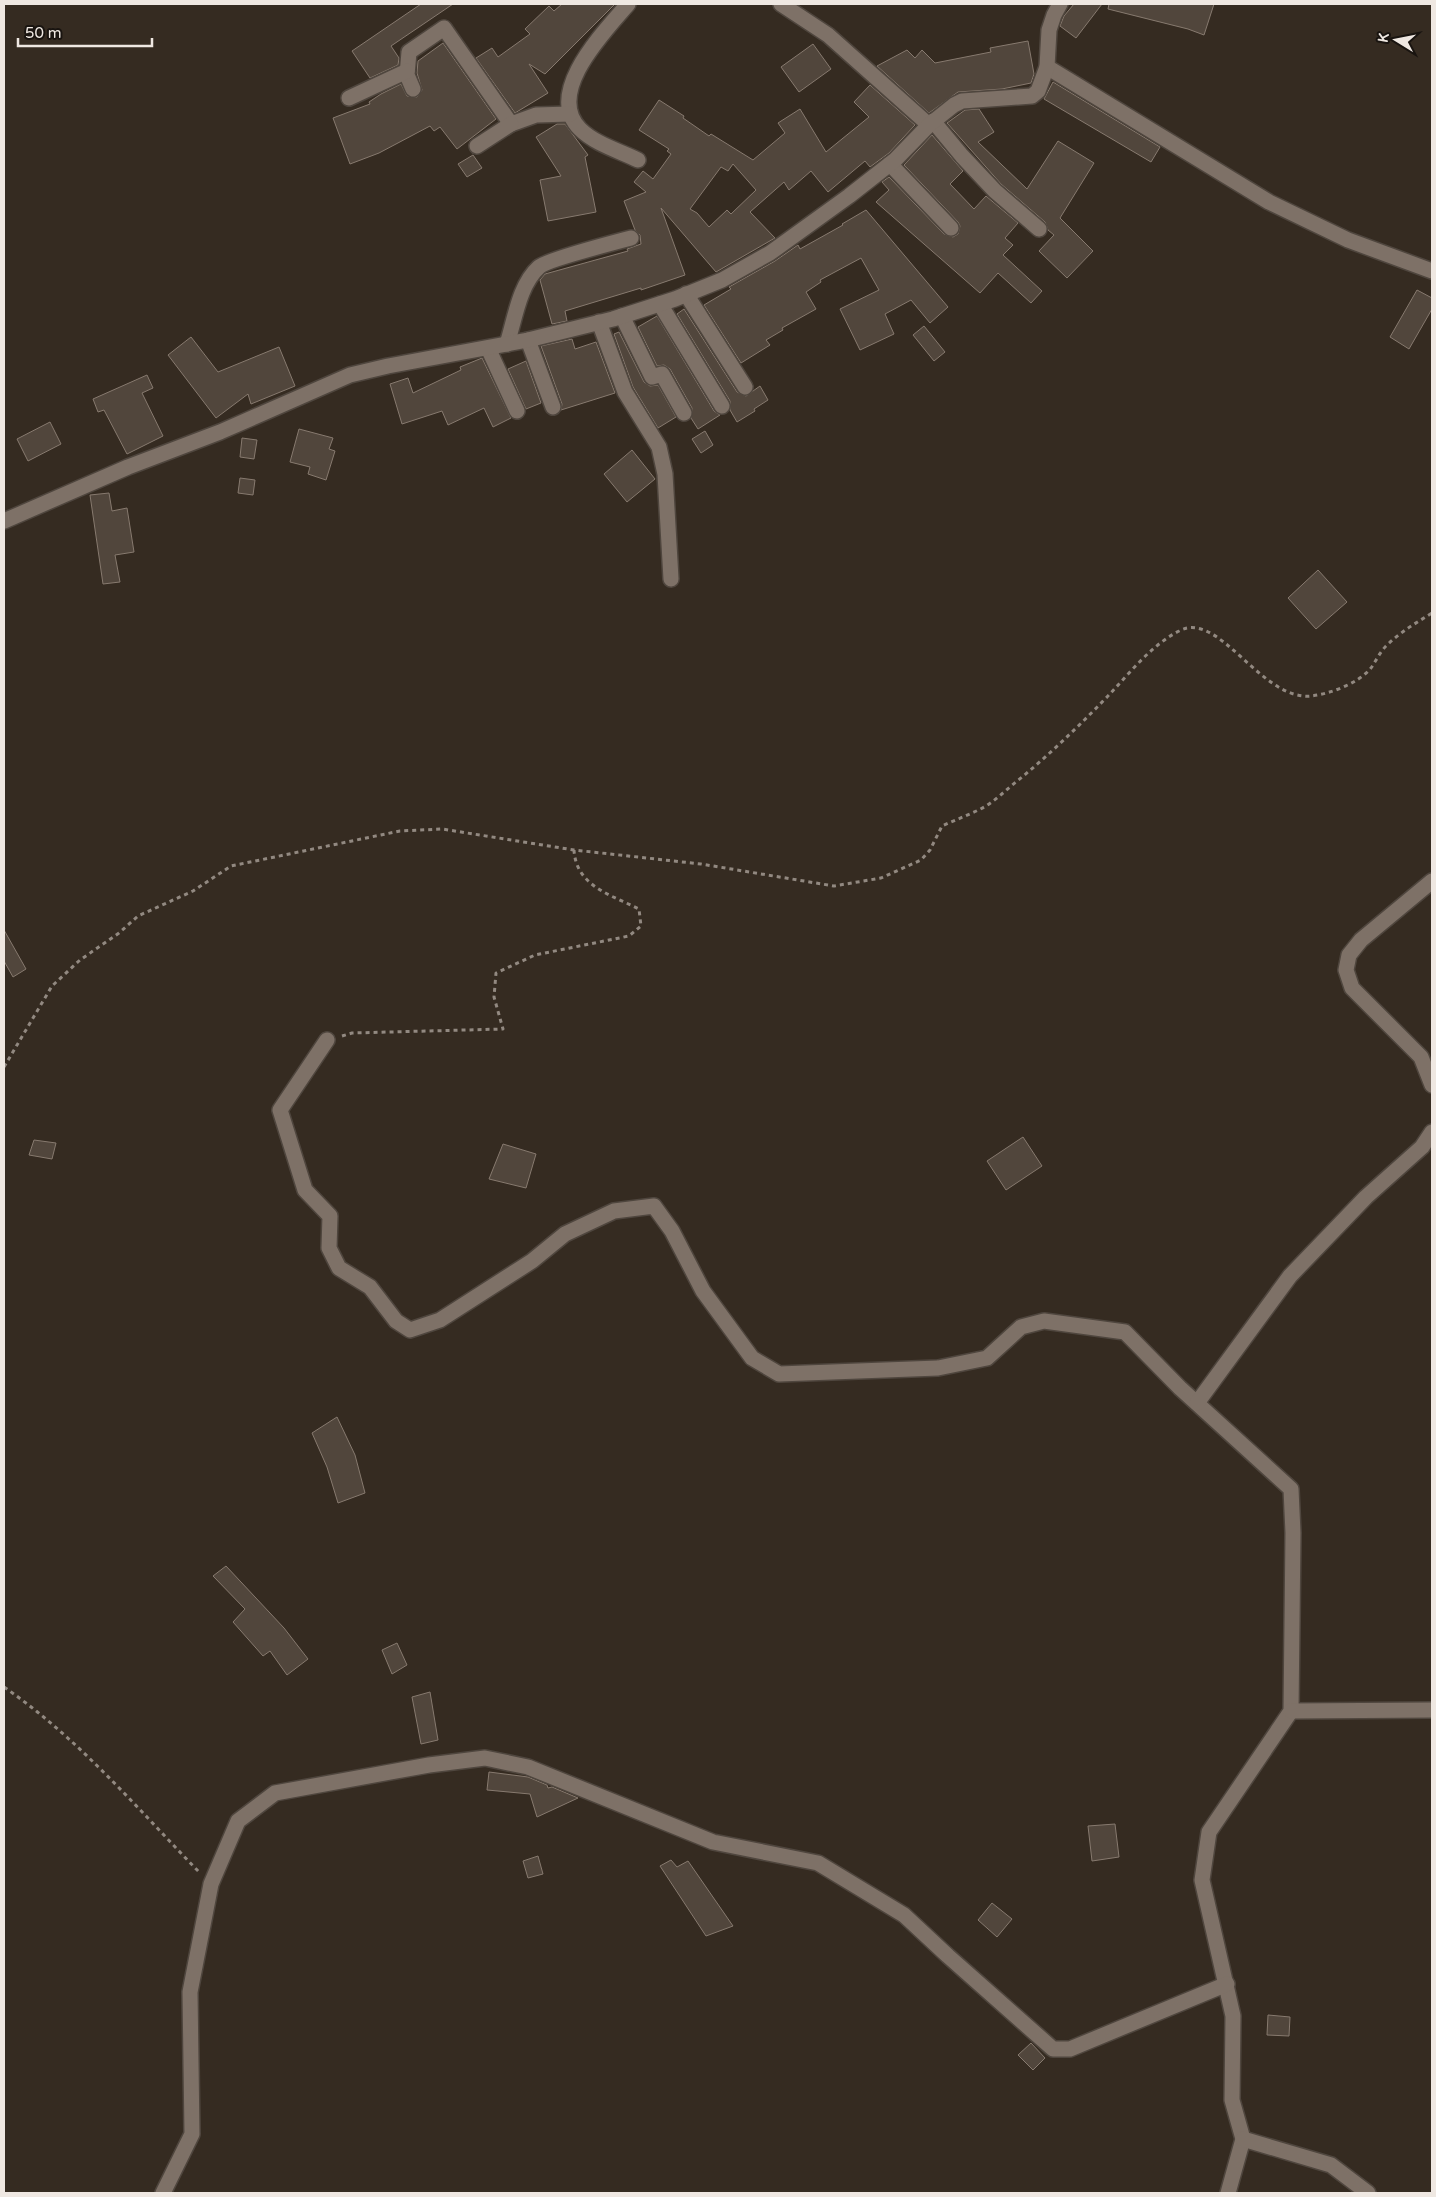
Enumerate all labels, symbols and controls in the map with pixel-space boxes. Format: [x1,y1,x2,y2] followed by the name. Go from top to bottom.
[18,15,151,47] scale bar
[1371,15,1421,65] north arrow
[25,24,62,42] text: 50 m
[1375,31,1393,44] text: K

